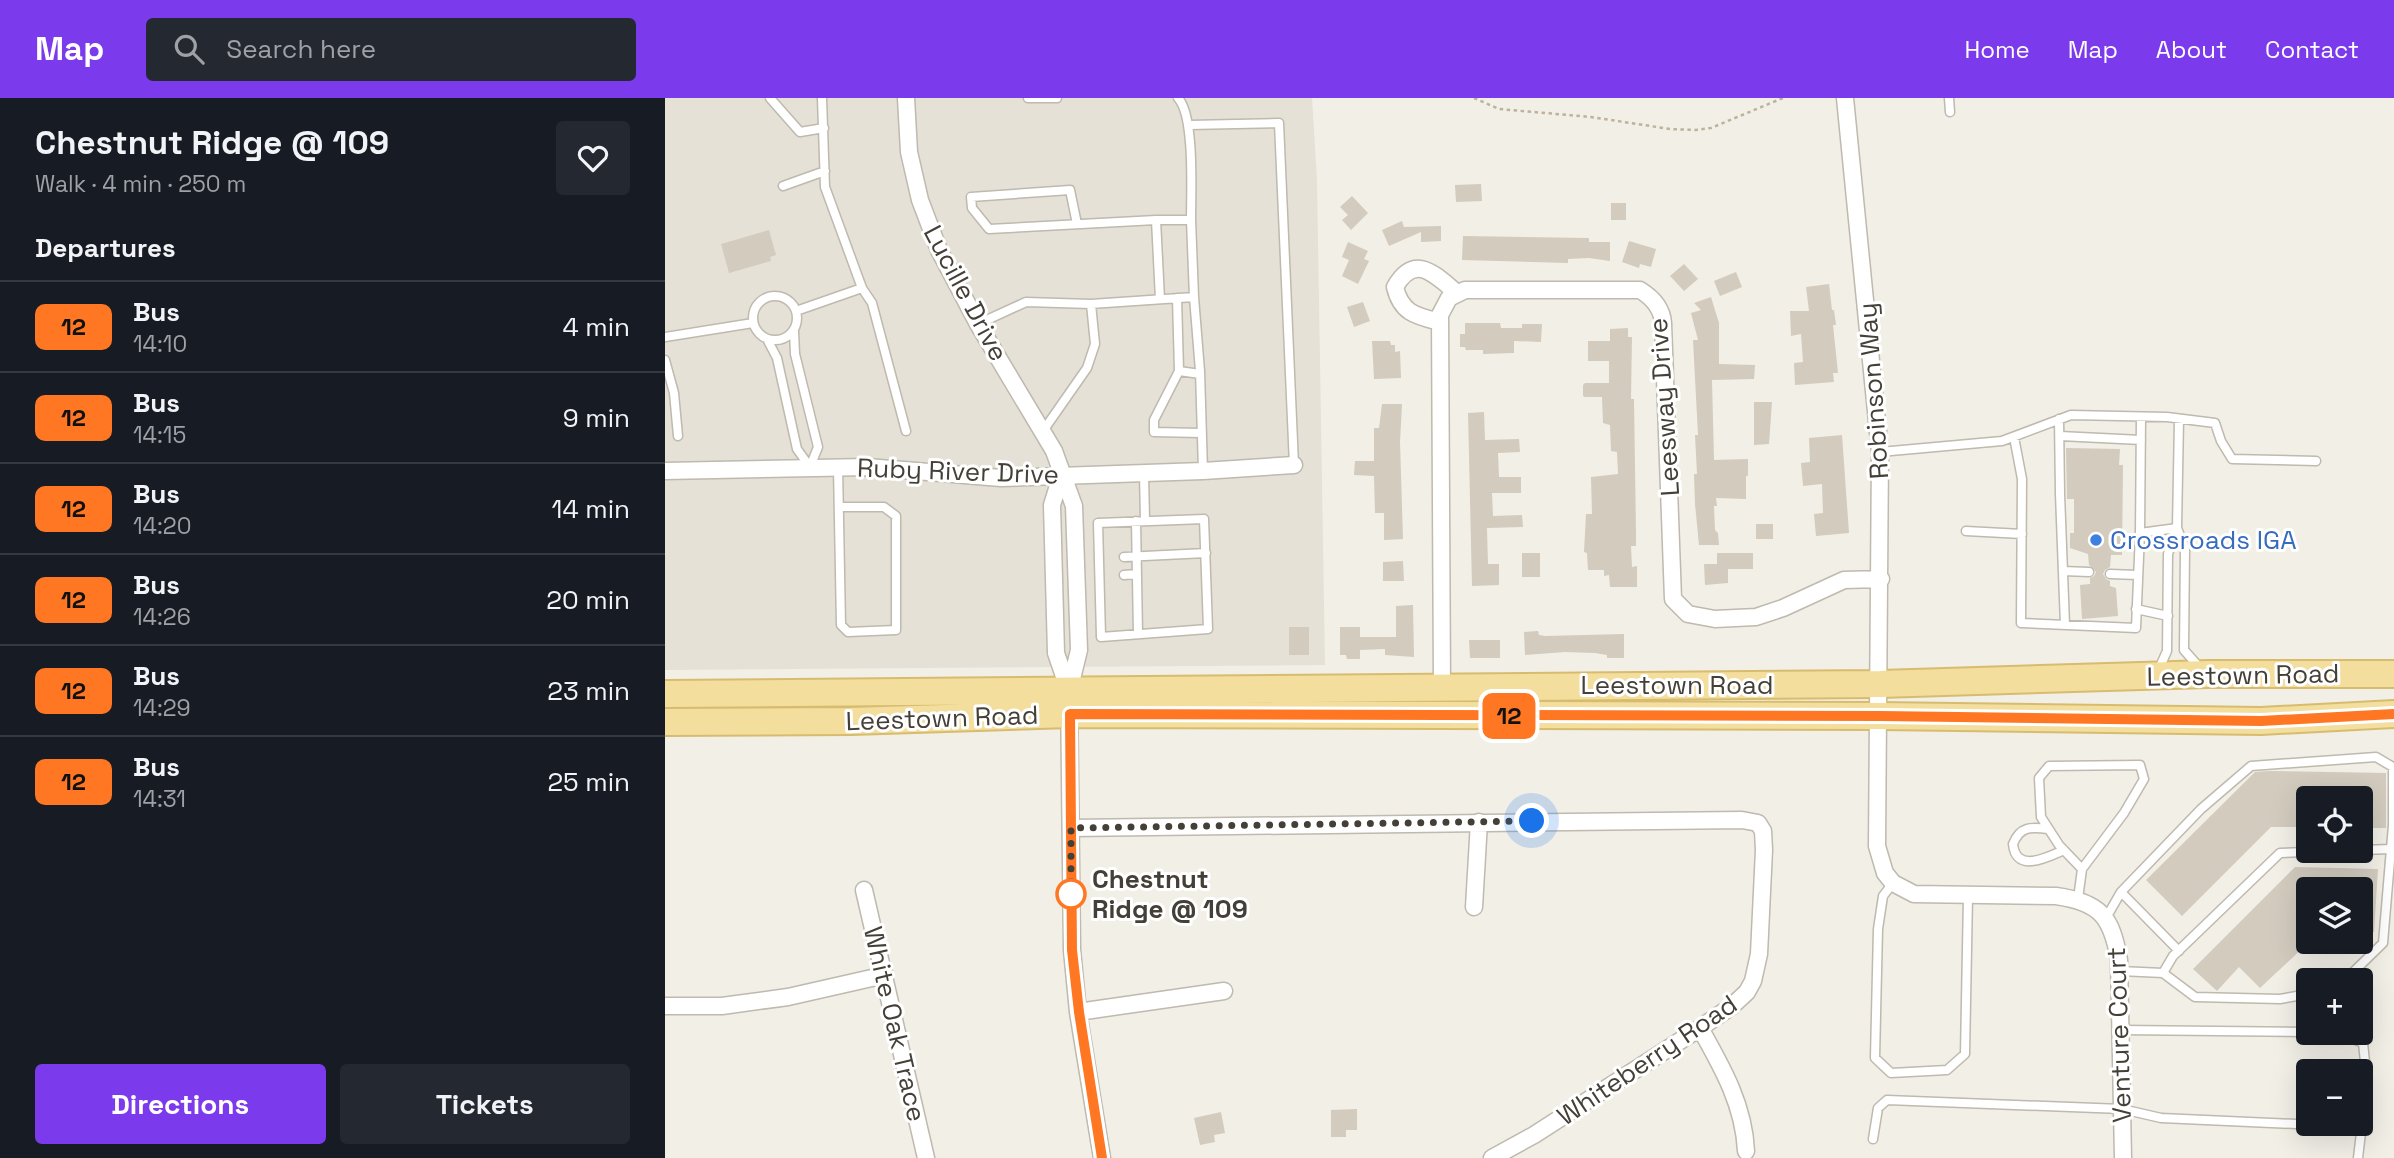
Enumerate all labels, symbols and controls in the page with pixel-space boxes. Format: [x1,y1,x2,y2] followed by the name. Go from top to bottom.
[146,18,636,81] search box
[35,28,104,70] text: Map
[170,30,208,68] icon: search
[226,32,376,66] text: Search here
[1964,34,2030,65] text: Home
[2068,34,2118,65] text: Map
[2156,34,2227,65] text: About
[2265,34,2359,65] text: Contact
[556,121,630,195] button: heart
[35,122,389,164] text: Chestnut Ridge @ 109
[35,169,246,199] text: Walk · 4 min · 250 m
[916,219,1016,367] street label: Lucille Drive
[35,231,176,265] text: Departures
[133,295,180,329] text: Bus
[1850,302,1896,480] street label: Robinson Way
[562,310,630,344] text: 4 min
[61,311,86,342] text: 12
[1641,317,1687,497] street label: Leesway Drive
[133,329,187,359] text: 14:10
[133,386,180,420] text: Bus
[563,401,630,435] text: 9 min
[61,402,86,433] text: 12
[133,420,186,450] text: 14:15
[856,450,1060,492] street label: Ruby River Drive
[133,477,180,511] text: Bus
[552,492,630,526] text: 14 min
[61,493,86,524] text: 12
[133,511,191,541] text: 14:20
[2110,523,2297,557] place label: Crossroads IGA
[2088,532,2104,548] marker: Crossroads IGA
[133,568,180,602] text: Bus
[546,583,630,617] text: 20 min
[61,584,86,615] text: 12
[133,602,191,632] text: 14:26
[2146,656,2340,694] street label: Leestown Road
[133,659,180,693] text: Bus
[1581,668,1773,702] street label: Leestown Road
[547,674,630,708] text: 23 min
[61,675,86,706] text: 12
[133,693,191,723] text: 14:29
[1477,693,1541,739] line badge: 12
[845,698,1039,738] street label: Leestown Road
[1496,700,1522,731] text: 12
[133,750,180,784] text: Bus
[547,765,630,799] text: 25 min
[61,766,86,797] text: 12
[133,784,186,814] text: 14:31
[2296,786,2373,1136] map controls
[2296,786,2373,863] button: locate
[1514,803,1549,838] your location
[1092,862,1248,926] place label: Chestnut Ridge @ 109
[2296,877,2373,954] button: layers
[1056,879,1086,909] marker: Chestnut Ridge @ 109
[856,923,934,1125] street label: White Oak Trace
[2099,947,2139,1123] street label: Venture Court
[2296,968,2373,1045] button: +
[1550,987,1744,1133] street label: Whiteberry Road
[2296,1059,2373,1136] button: −
[35,1064,326,1144] button: Directions
[340,1064,630,1144] button: Tickets

